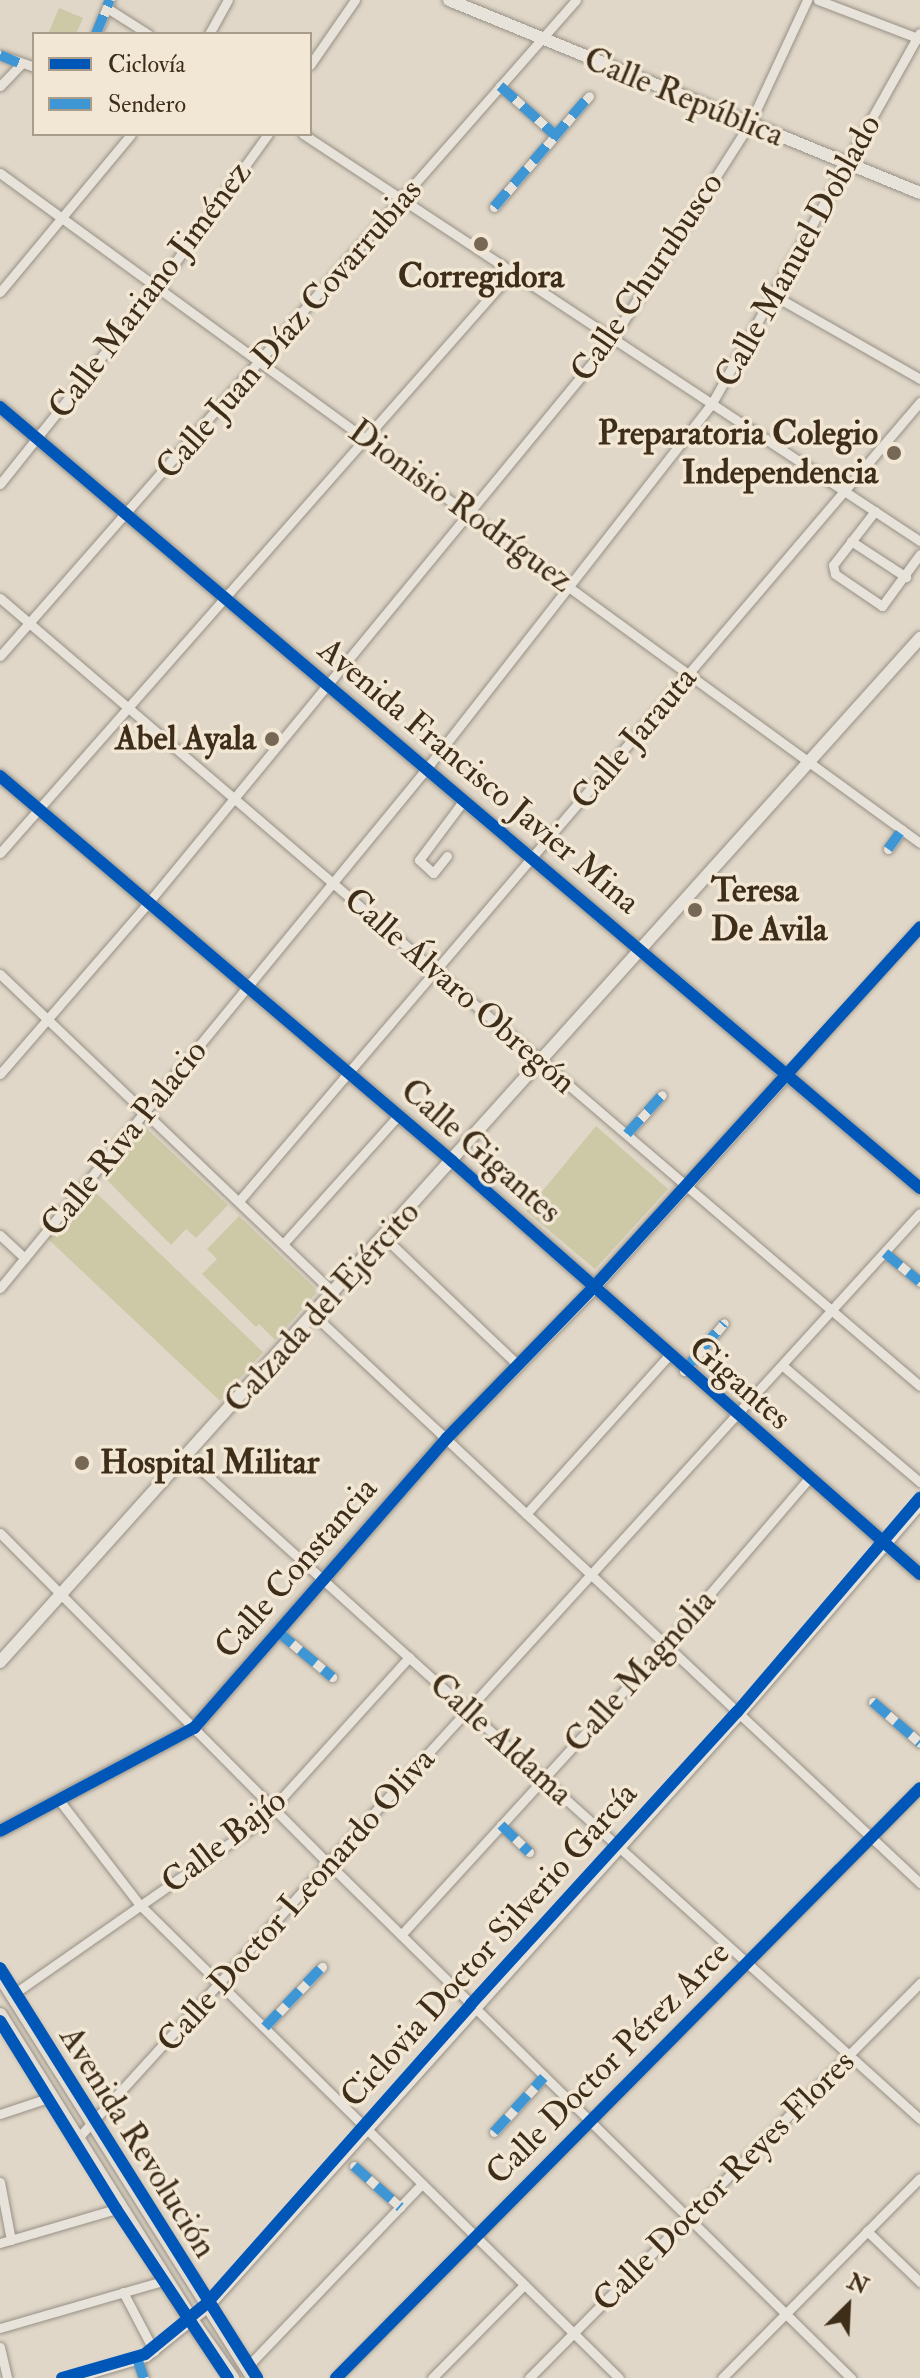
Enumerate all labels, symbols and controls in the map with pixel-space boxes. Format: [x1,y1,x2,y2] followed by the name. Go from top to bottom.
[32,32,312,136] legend
[578,38,790,156] street label: Calle República
[108,49,185,80] text: Ciclovía
[108,89,186,120] text: Sendero
[706,108,890,394] street label: Calle Manuel Doblado
[40,153,260,427] street label: Calle Mariano Jiménez
[562,165,732,389] street label: Calle Churubusco
[147,170,431,488] street label: Calle Juan Díaz Covarrubias
[472,235,490,253] marker: Corregidora
[398,257,564,297] place label: Corregidora
[341,411,581,601] street label: Dionisio Rodríguez
[598,413,878,492] place label: Preparatoria Colegio Independencia
[885,444,903,462] marker: Preparatoria Colegio Independencia
[310,629,648,923] street label: Avenida Francisco Javier Mina
[563,658,705,818] street label: Calle Jarauta
[115,719,256,759] place label: Abel Ayala
[263,730,281,748] marker: Abel Ayala
[711,870,827,950] place label: Teresa De Avila
[336,879,584,1103] street label: Calle Álvaro Obregón
[686,901,704,919] marker: Teresa De Avila
[32,1032,216,1244] street label: Calle Riva Palacio
[392,1070,570,1232] street label: Calle Gigantes
[216,1192,428,1422] street label: Calzada del Ejército
[680,1327,800,1439] street label: Gigantes
[100,1443,319,1483] place label: Hospital Militar
[71,1452,93,1474] marker: Hospital Militar
[206,1469,386,1667] street label: Calle Constancia
[556,1581,724,1761] street label: Calle Magnolia
[421,1664,581,1814] street label: Calle Aldama
[149,1739,443,2061] street label: Calle Doctor Leonardo Oliva
[332,1774,646,2116] street label: Ciclovia Doctor Silverio García
[154,1780,294,1902] street label: Calle Bajío
[478,1933,738,2193] street label: Calle Doctor Pérez Arce
[50,2019,226,2265] street label: Avenida Revolución
[585,2042,863,2320] street label: Calle Doctor Reyes Flores
[808,2266,888,2346] north arrow
[843,2267,872,2301] text: N

